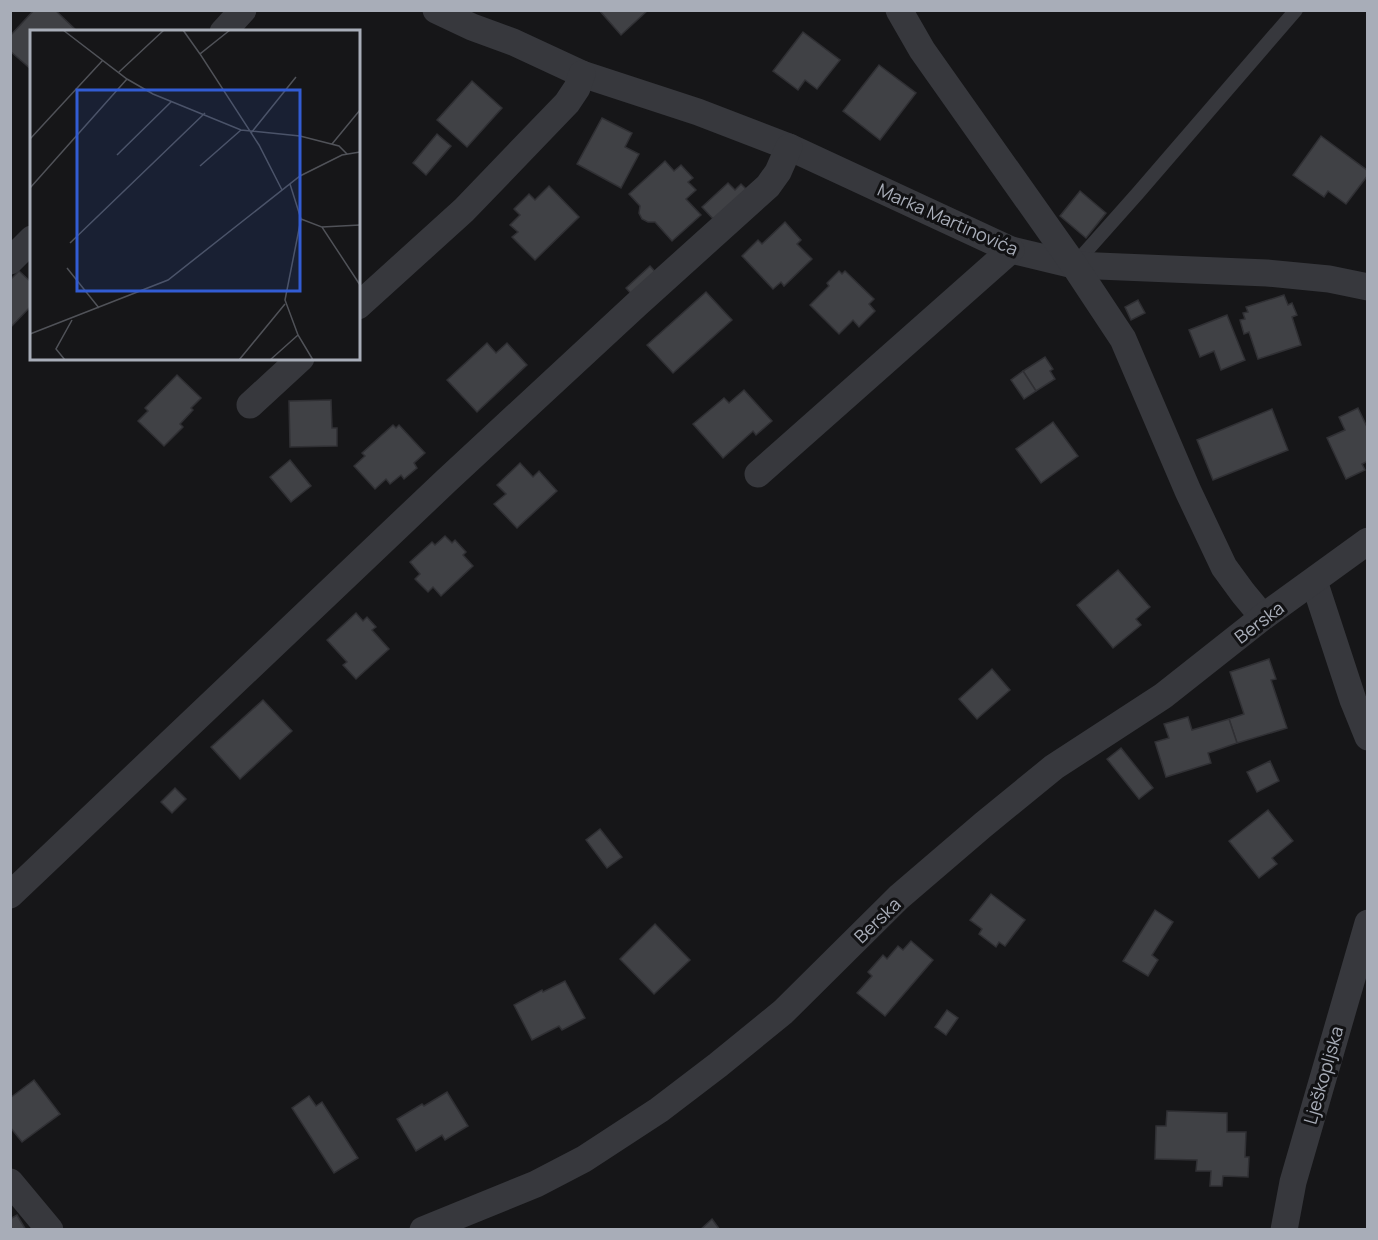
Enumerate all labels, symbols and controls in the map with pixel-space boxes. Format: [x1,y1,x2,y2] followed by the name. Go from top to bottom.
[30,30,360,360] inset map
[874,177,1022,261] street label: Marka Martinovića
[1229,596,1289,648] street label: Berska
[849,892,905,948] street label: Berska
[1298,1023,1348,1127] street label: Lješkopljska

